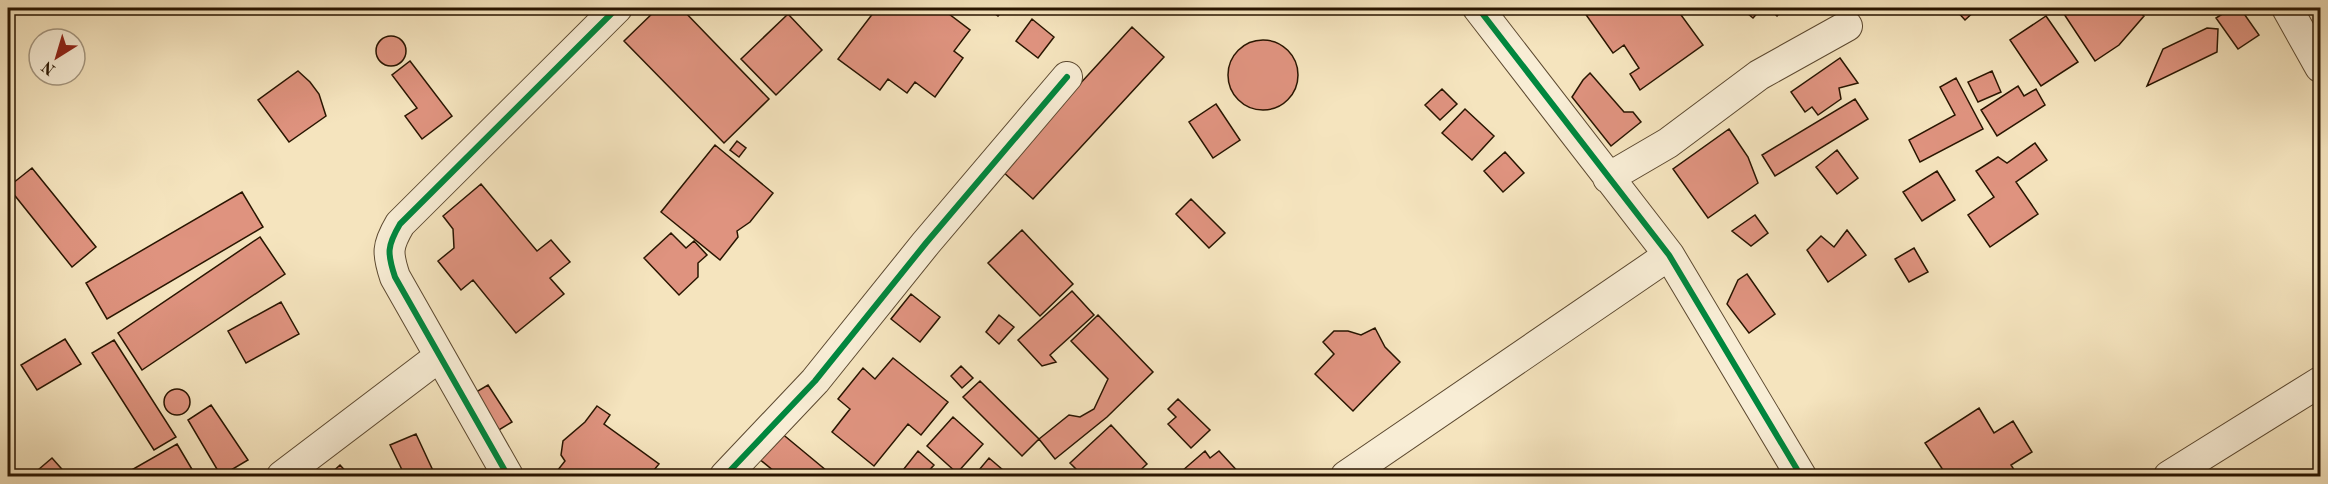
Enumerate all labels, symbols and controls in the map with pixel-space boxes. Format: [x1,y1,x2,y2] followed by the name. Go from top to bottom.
[27,27,87,87] north arrow
[39,57,59,77] text: N

